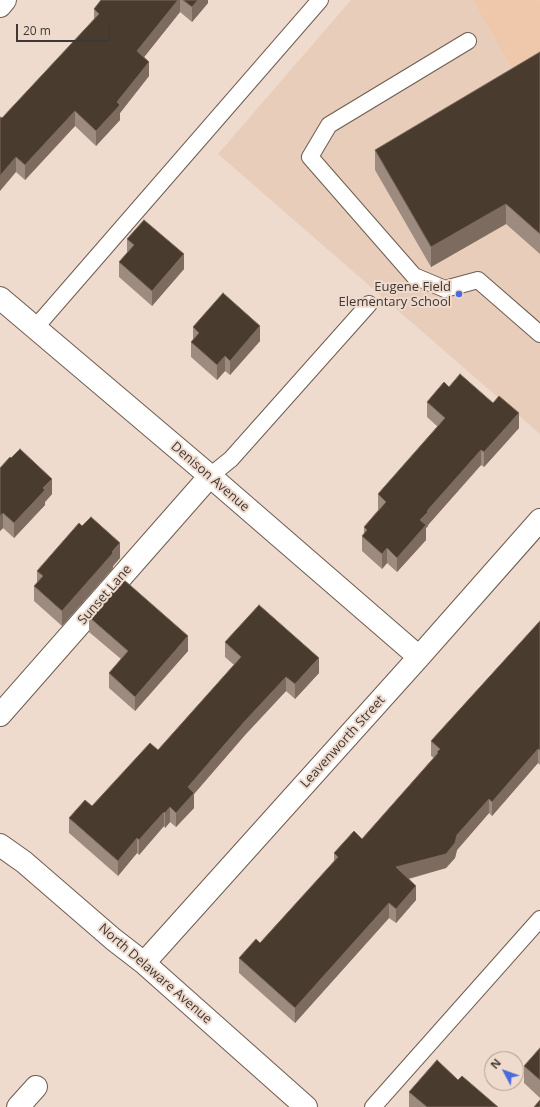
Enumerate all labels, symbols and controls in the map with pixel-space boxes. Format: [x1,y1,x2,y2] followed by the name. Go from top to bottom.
[18,16,112,42] scale bar
[23,22,51,39] text: 20 m
[339,279,451,310] place label: Eugene Field Elementary School
[454,289,464,299] marker: Eugene Field Elementary School
[168,439,252,515] street label: Denison Avenue
[75,562,135,628] street label: Sunset Lane
[298,693,388,791] street label: Leavenworth Street
[95,921,215,1027] street label: North Delaware Avenue
[484,1051,524,1091] north arrow
[487,1055,504,1072] text: N

